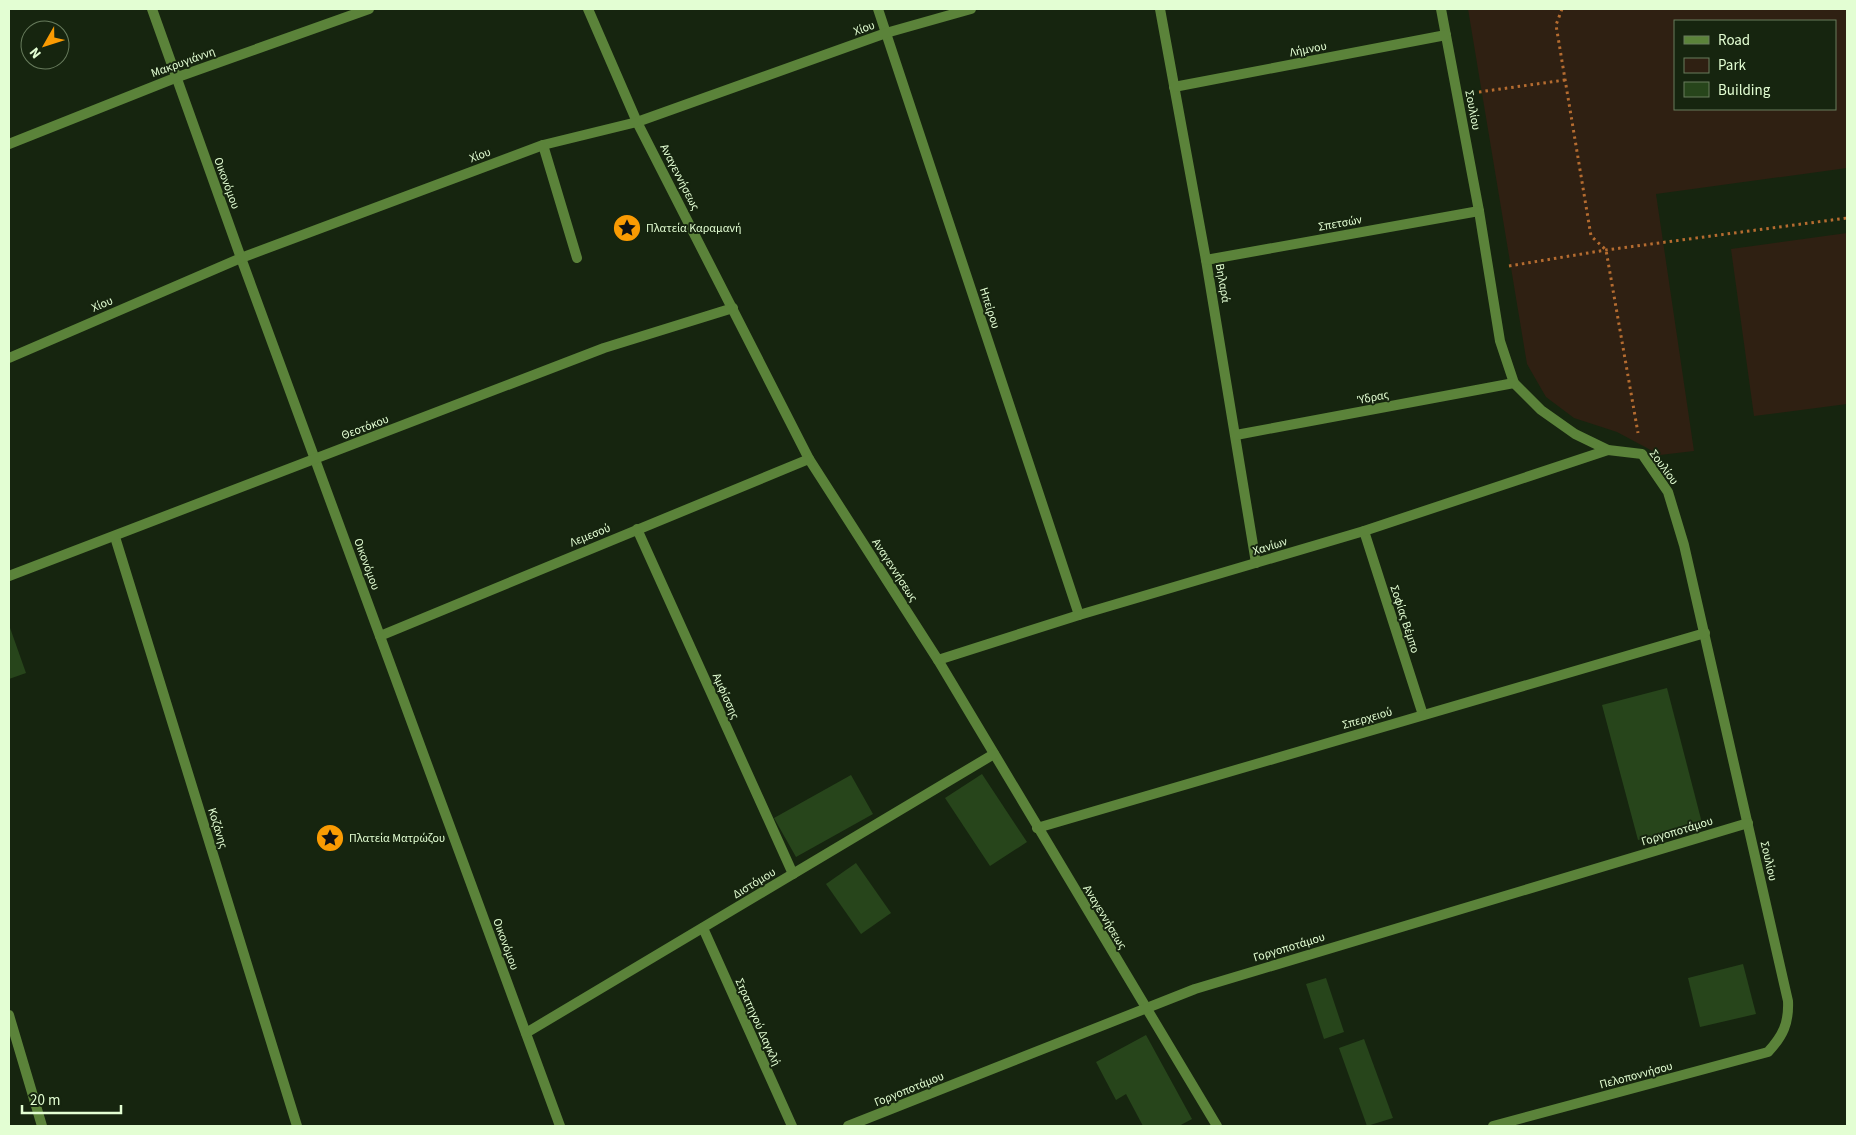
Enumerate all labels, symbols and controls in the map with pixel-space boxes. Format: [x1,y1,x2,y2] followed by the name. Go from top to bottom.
[851,17,877,40] street label: Χίου
[20,20,70,70] north arrow
[1674,20,1836,110] legend
[1718,30,1750,51] text: Road
[1288,38,1328,61] street label: Λήμνου
[25,43,46,62] text: N
[149,43,218,82] street label: Μακρυγιάννη
[1718,55,1747,76] text: Park
[1718,80,1771,101] text: Building
[1460,89,1485,131] street label: Σουλίου
[655,141,704,213] street label: Αναγεννήσεως
[467,144,493,167] street label: Χίου
[209,155,244,212] street label: Οικονόμου
[1317,211,1364,236] street label: Σπετσών
[612,213,642,243] place icon: Πλατεία Καραμανή
[646,220,742,237] place label: Πλατεία Καραμανή
[1211,262,1234,304] street label: Βηλαρά
[975,285,1004,331] street label: Ηπείρου
[89,292,115,317] street label: Χίου
[1355,386,1390,409] street label: Ύδρας
[339,411,391,444] street label: Θεοτόκου
[1645,446,1682,489] street label: Σουλίου
[567,520,613,551] street label: Λεμεσού
[1251,533,1290,560] street label: Χανίων
[868,535,922,605] street label: Αναγεννήσεως
[349,536,384,593] street label: Οικονόμου
[1386,583,1424,655] street label: Σοφίας Βέμπο
[708,670,743,722] street label: Αμφίσσης
[1340,703,1394,734] street label: Σπερχειού
[203,806,232,851] street label: Κοζάνης
[1639,813,1715,850] street label: Γοργοποτάμου
[315,823,345,853] place icon: Πλατεία Ματρώζου
[349,830,445,847] place label: Πλατεία Ματρώζου
[1756,840,1781,883] street label: Σουλίου
[729,864,779,903] street label: Διστόμου
[1079,882,1131,953] street label: Αναγεννήσεως
[488,916,523,973] street label: Οικονόμου
[1251,929,1327,966] street label: Γοργοποτάμου
[731,976,785,1069] street label: Στρατηγού Δαγκλή
[1598,1058,1675,1093] street label: Πελοποννήσου
[872,1068,947,1111] street label: Γοργοποτάμου
[22,1082,121,1114] scale bar
[30,1090,60,1111] text: 20 m

